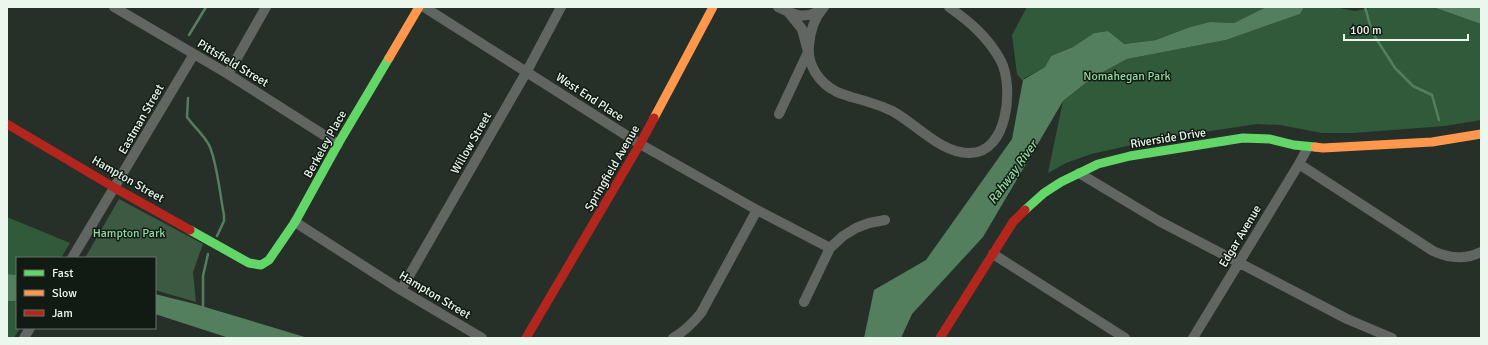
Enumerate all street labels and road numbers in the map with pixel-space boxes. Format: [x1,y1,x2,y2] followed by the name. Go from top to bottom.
[194,36,271,91] street label: Pittsfield Street
[553,70,627,125] street label: West End Place
[115,82,168,157] street label: Eastman Street
[301,108,350,181] street label: Berkeley Place
[448,110,495,177] street label: Willow Street
[582,123,643,214] street label: Springfield Avenue
[1129,125,1207,152] street label: Riverside Drive
[89,153,167,206] street label: Hampton Street
[1216,202,1265,270] street label: Edgar Avenue
[396,268,473,323] street label: Hampton Street

